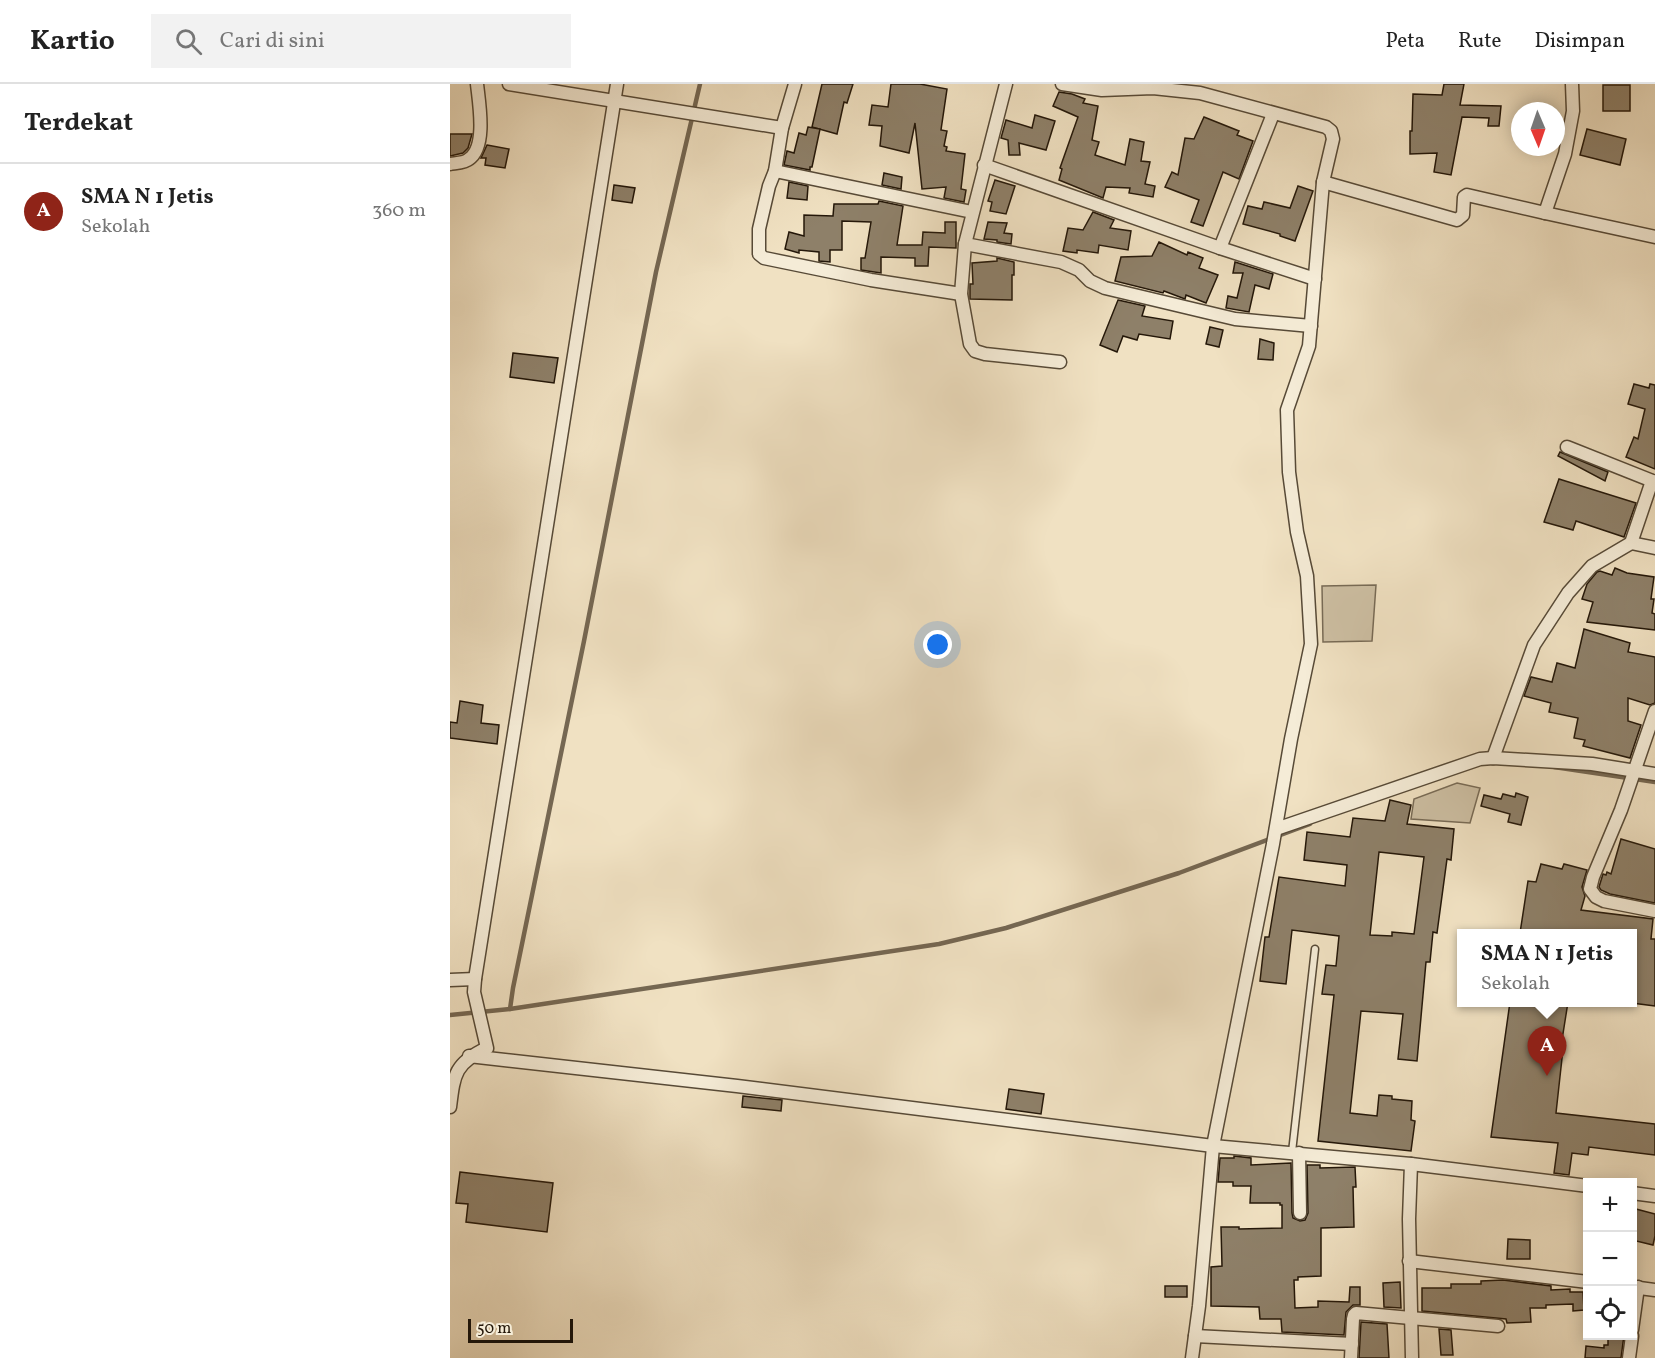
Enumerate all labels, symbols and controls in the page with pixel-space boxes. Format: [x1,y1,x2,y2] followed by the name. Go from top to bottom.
[151,14,571,68] search box
[30,22,115,61] text: Kartio
[172,25,205,58] icon: search
[220,26,325,57] text: Cari di sini
[1386,27,1425,56] text: Peta
[1458,27,1501,56] text: Rute
[1534,27,1625,56] text: Disimpan
[1511,102,1565,156] north arrow
[24,105,133,141] text: Terdekat
[81,182,214,213] text: SMA N 1 Jetis
[36,197,51,225] text: A
[372,197,426,225] text: 360 m
[81,213,150,241] text: Sekolah
[923,630,952,659] your location
[1457,929,1637,1007] popup
[1481,939,1613,970] text: SMA N 1 Jetis
[1481,970,1550,998] text: Sekolah
[1528,1026,1566,1076] pin: A
[1583,1178,1637,1340] map controls
[1583,1178,1637,1232] button: +
[1583,1232,1637,1286] button: −
[1583,1286,1637,1340] button: locate
[468,1316,573,1344] scale bar
[477,1318,511,1340] text: 50 m

